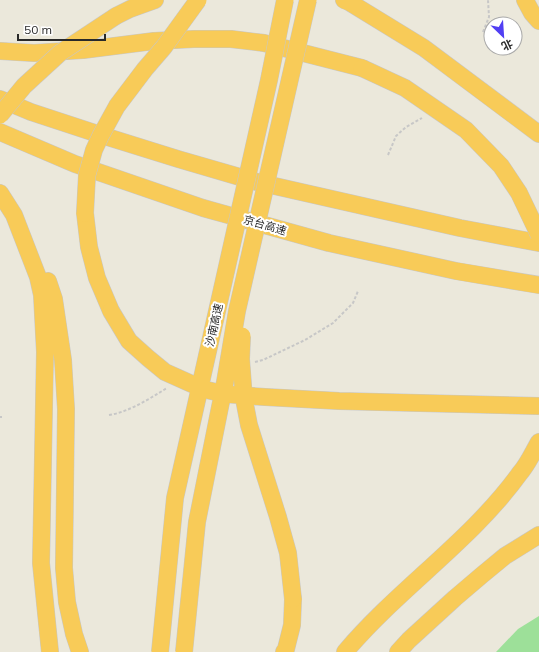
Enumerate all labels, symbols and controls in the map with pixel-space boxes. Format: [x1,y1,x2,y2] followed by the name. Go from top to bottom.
[18,16,105,42] scale bar
[483,16,523,56] north arrow
[24,22,52,37] text: 50 m
[499,36,515,54] text: 北
[242,212,288,238] street label: 京台高速
[202,302,226,348] street label: 沙南高速

